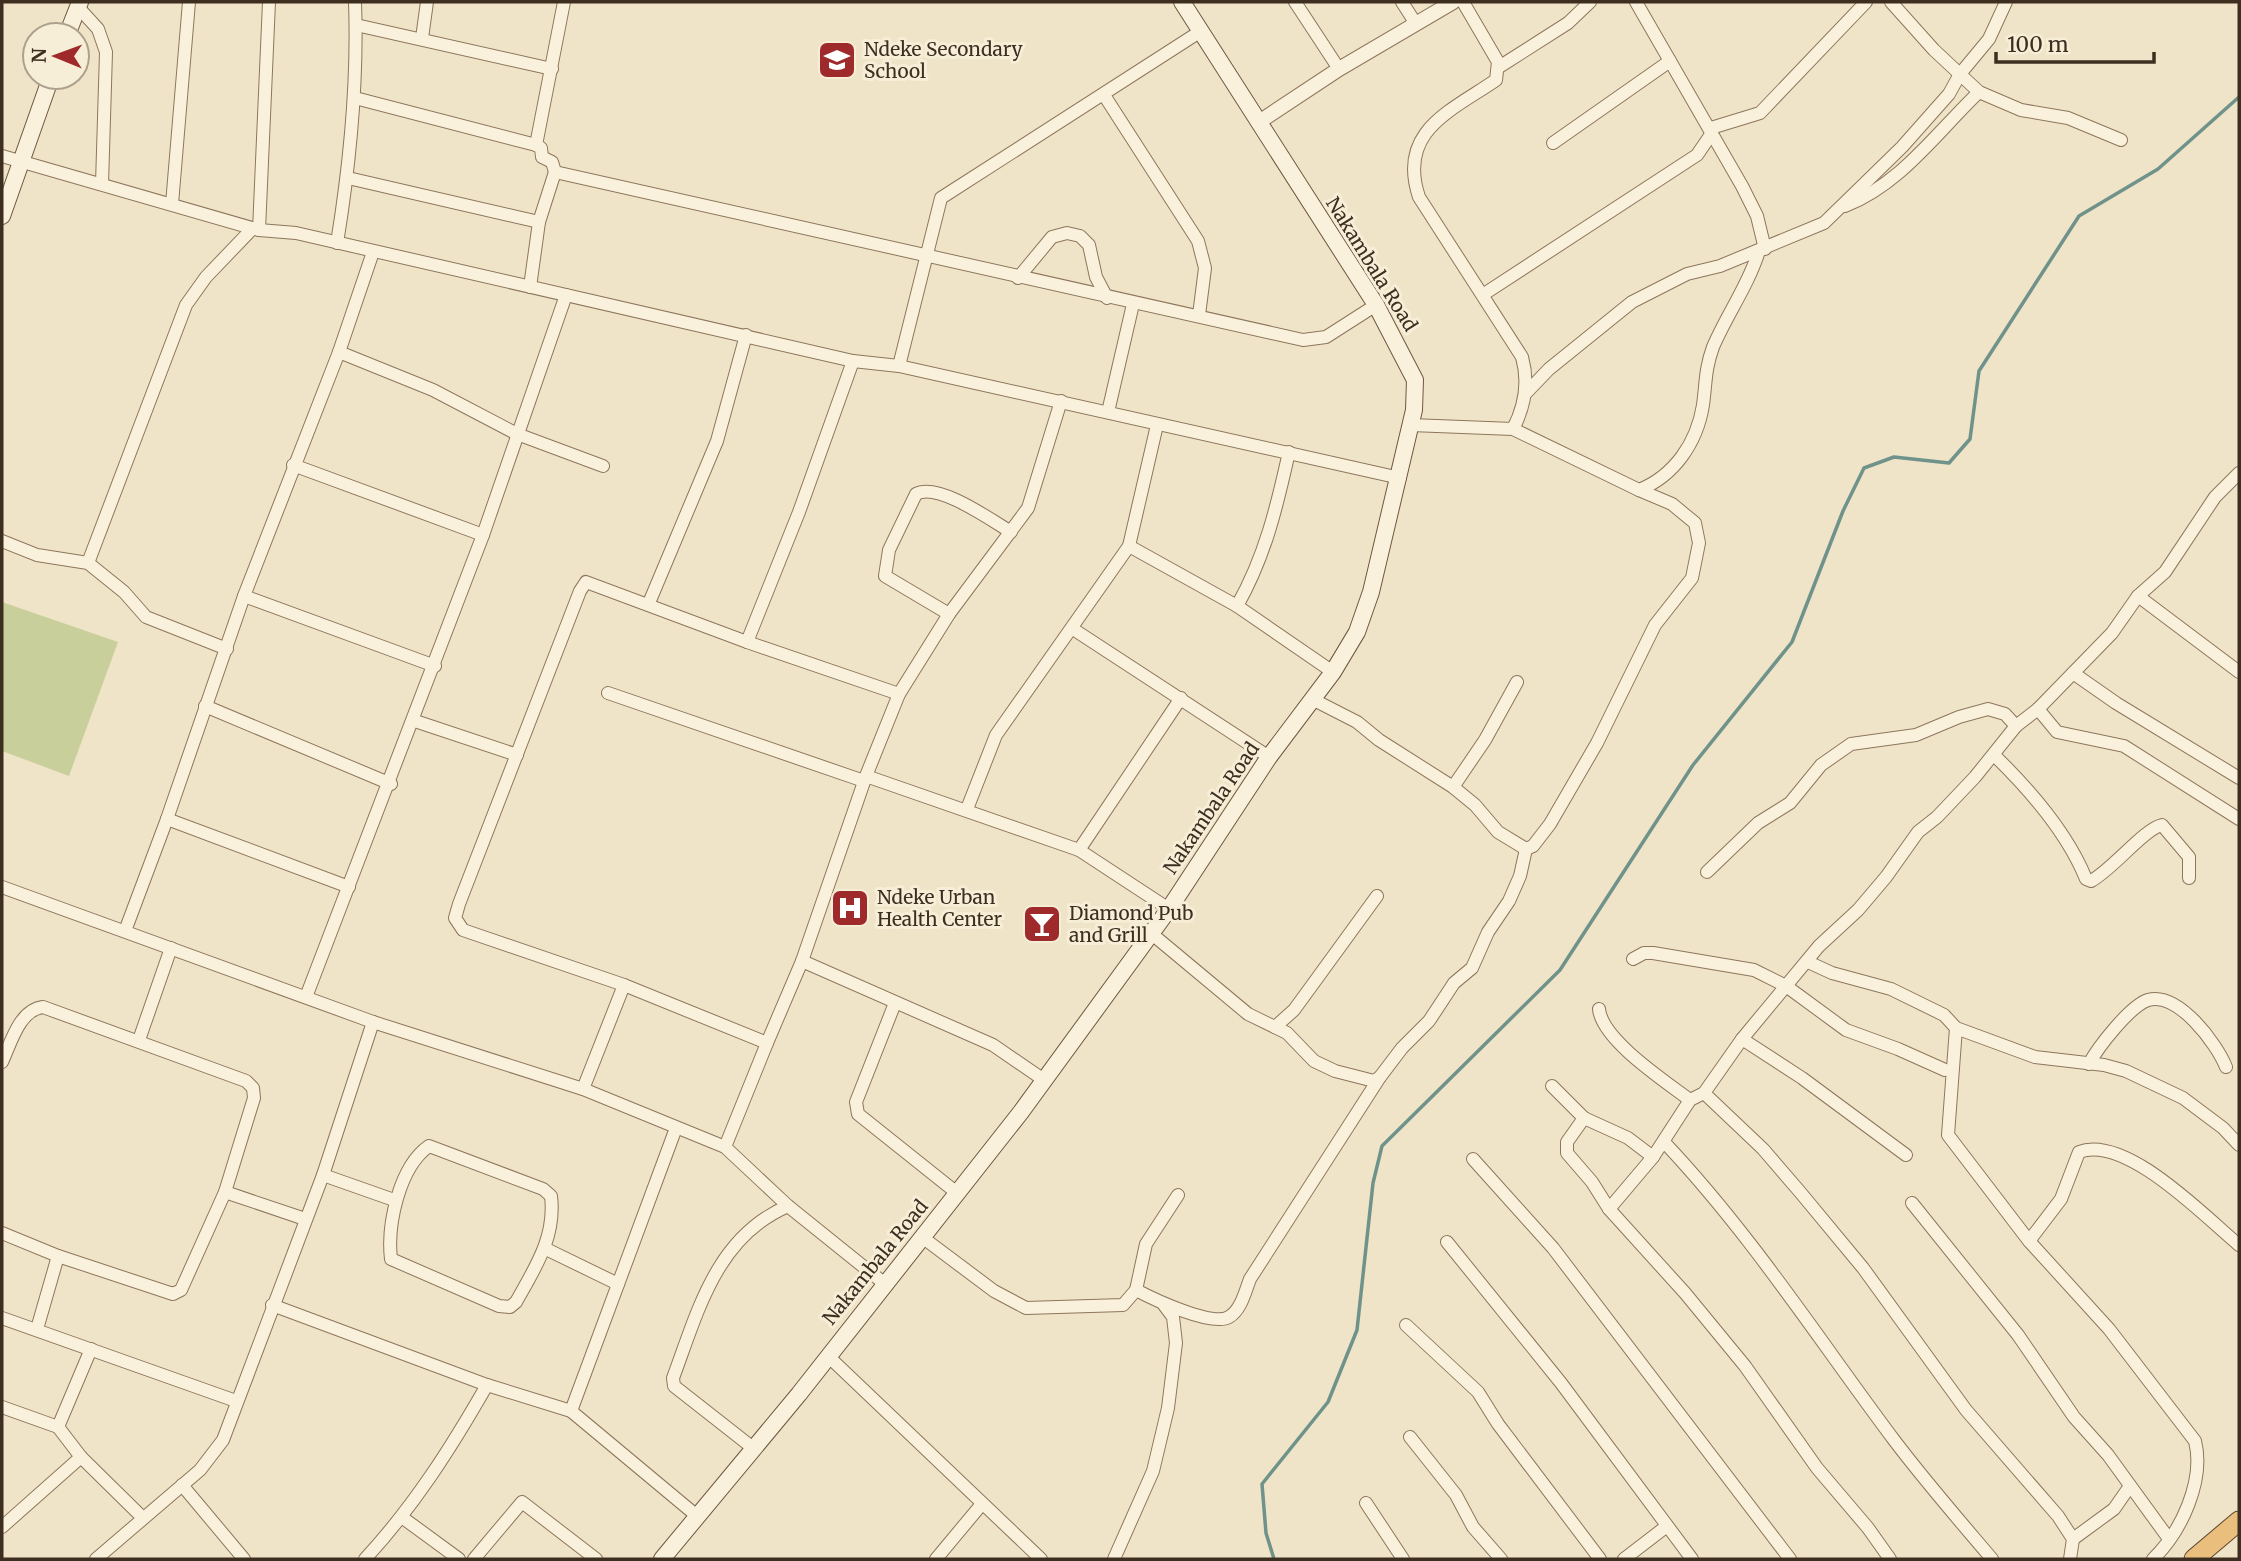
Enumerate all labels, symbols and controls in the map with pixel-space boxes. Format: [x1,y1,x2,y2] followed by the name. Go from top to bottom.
[21,21,91,91] north arrow
[1996,21,2154,65] scale bar
[2007,31,2069,58] text: 100 m
[864,37,1023,83] place label: Ndeke Secondary School
[816,39,858,81] school or university icon: Ndeke Secondary School
[27,48,51,63] text: N
[1321,192,1423,336] street label: Nakambala Road
[1158,737,1264,879] street label: Nakambala Road
[877,885,1002,931] place label: Ndeke Urban Health Center
[829,887,871,929] hospital icon: Ndeke Urban Health Center
[1069,901,1193,947] place label: Diamond Pub and Grill
[1021,903,1063,945] bar icon: Diamond Pub and Grill
[817,1195,933,1329] street label: Nakambala Road

